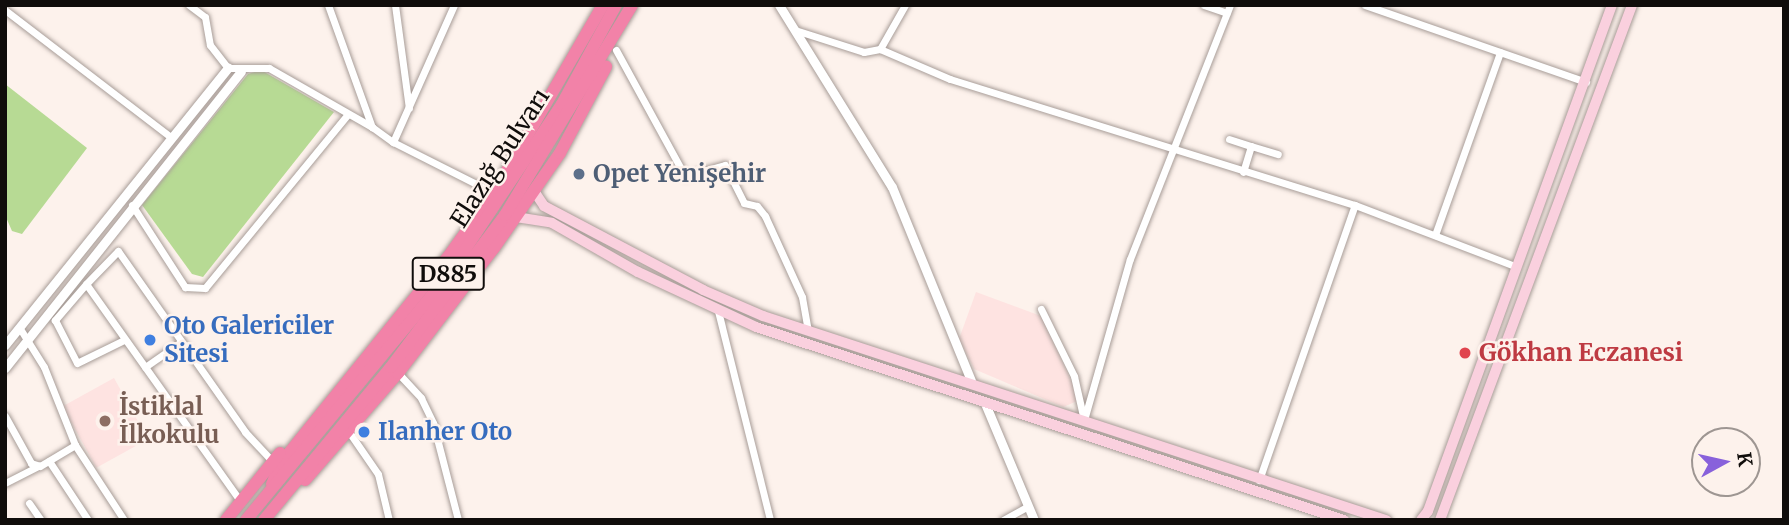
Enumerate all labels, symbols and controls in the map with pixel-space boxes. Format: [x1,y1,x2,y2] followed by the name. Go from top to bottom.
[444,83,556,233] street label: Elazığ Bulvarı
[593,160,766,188] place label: Opet Yenişehir
[571,166,587,182] marker: Opet Yenişehir
[411,255,485,294] road number: D885
[164,312,334,368] place label: Oto Galericiler Sitesi
[142,332,158,348] marker: Oto Galericiler Sitesi
[1479,339,1683,367] place label: Gökhan Eczanesi
[1457,345,1473,361] marker: Gökhan Eczanesi
[119,393,219,449] place label: İstiklal İlkokulu
[97,413,113,429] marker: İstiklal İlkokulu
[378,418,512,446] place label: Ilanher Oto
[356,424,372,440] marker: Ilanher Oto
[1691,427,1761,497] north arrow
[1732,451,1758,468] text: K

